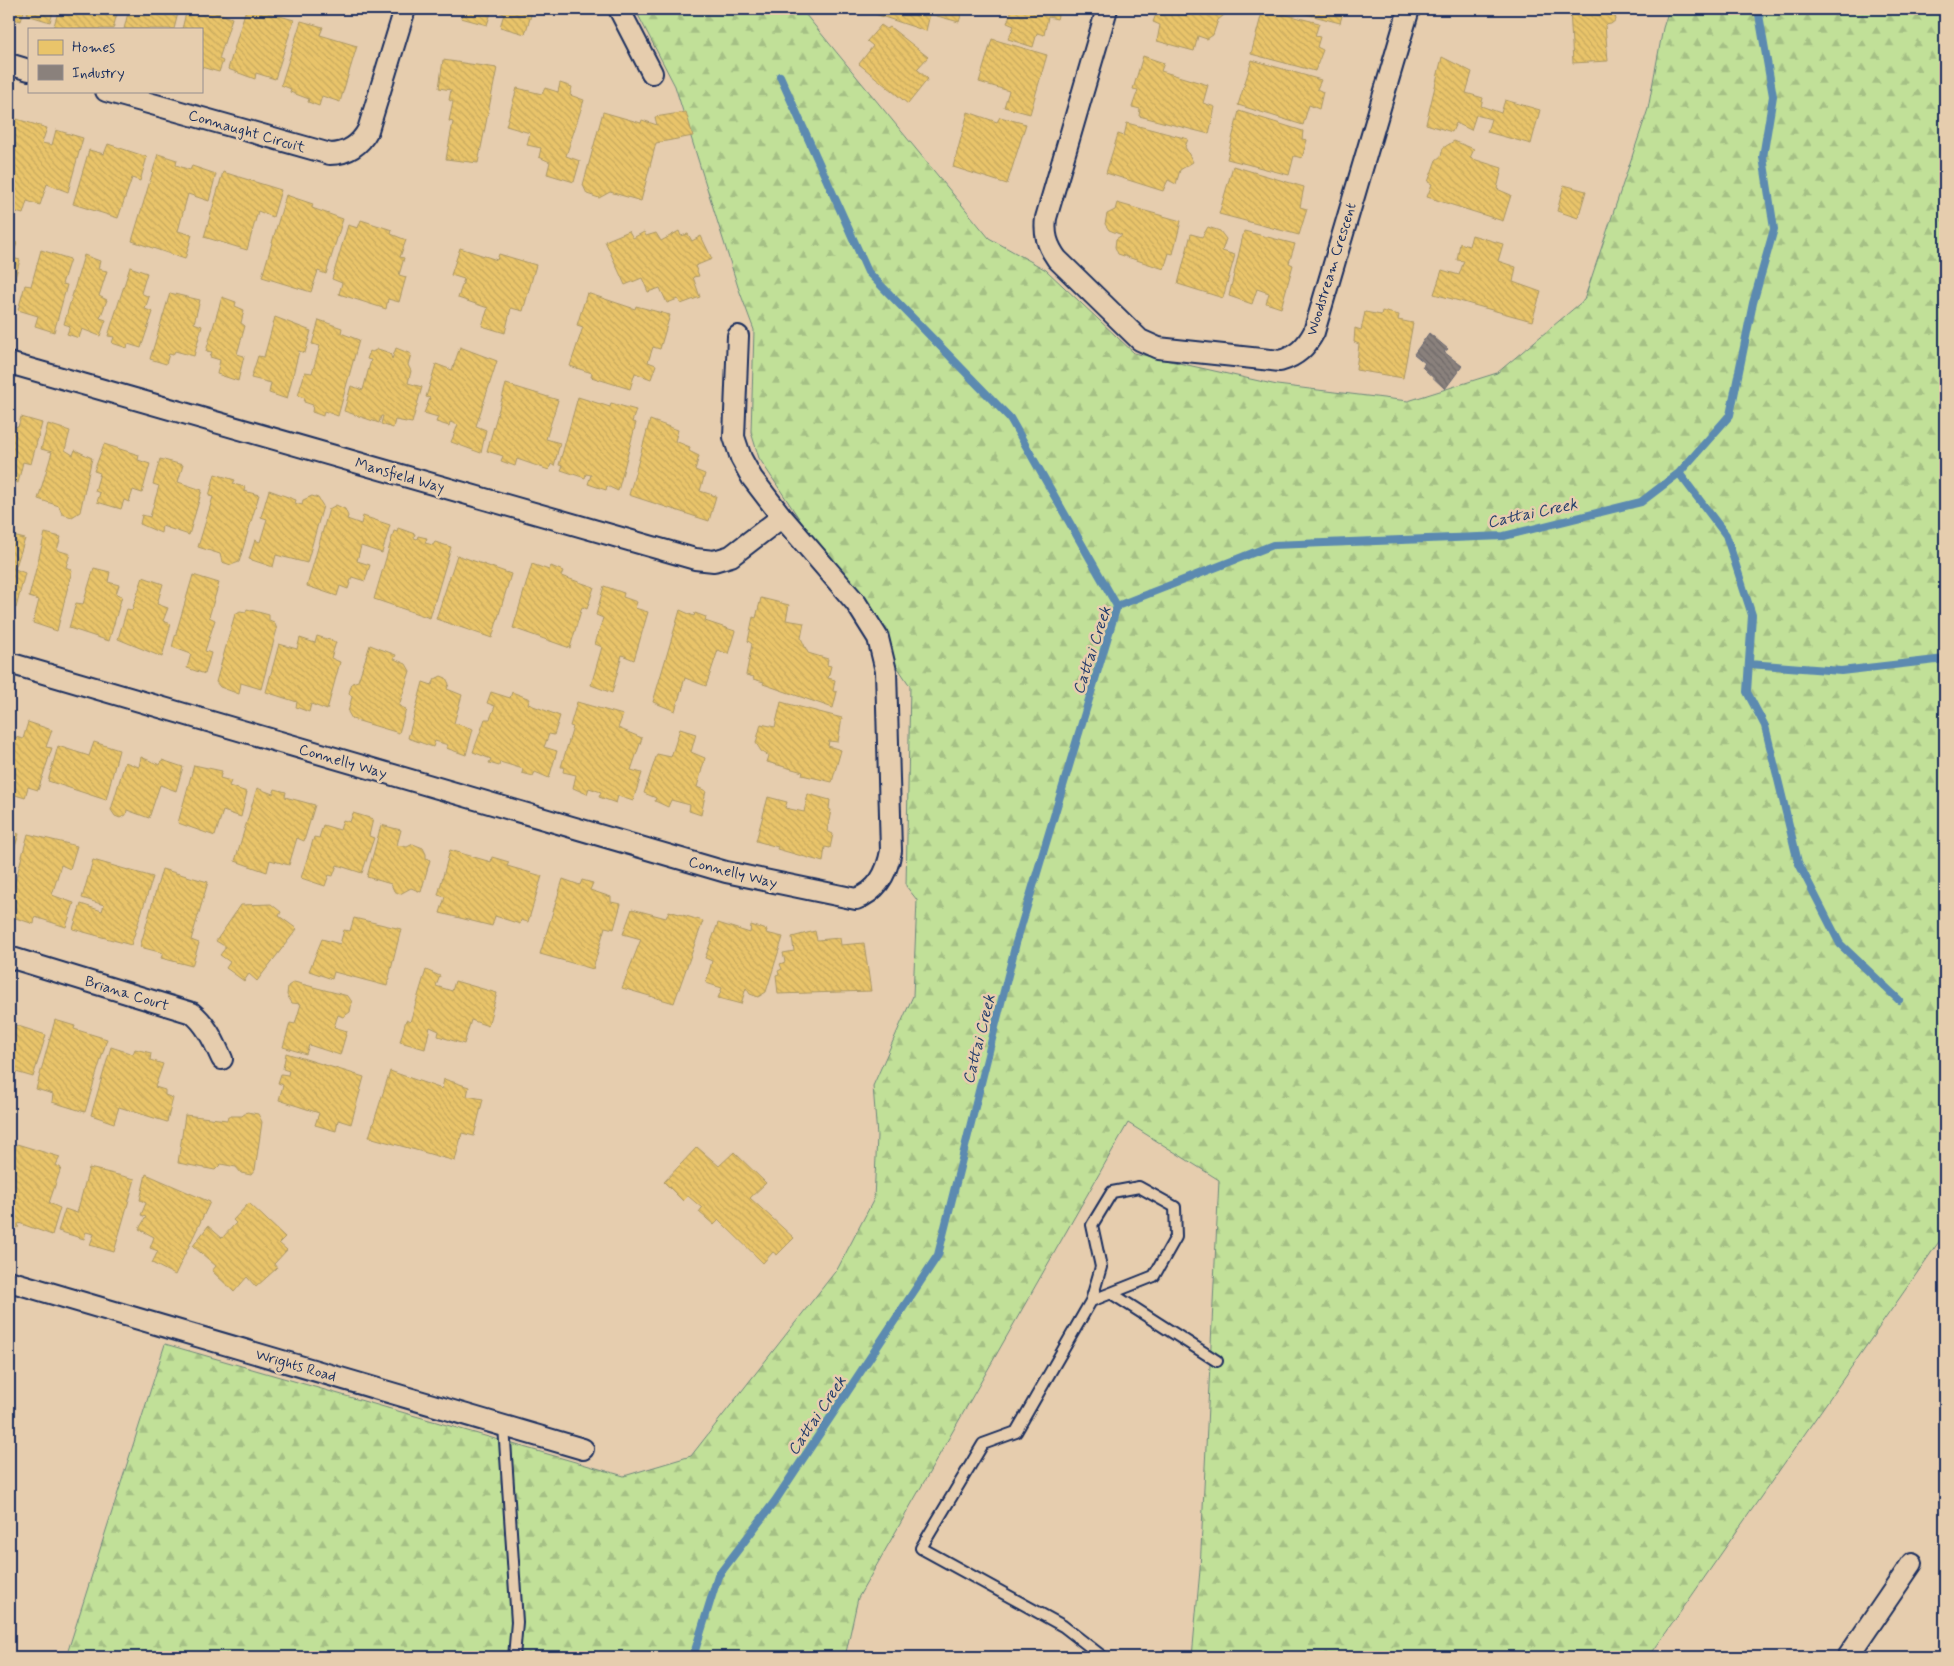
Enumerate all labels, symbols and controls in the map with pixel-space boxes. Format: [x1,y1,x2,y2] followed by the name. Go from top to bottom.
[28,28,202,92] legend
[72,38,115,58] text: Homes
[72,64,125,84] text: Industry
[186,106,308,158] street label: Connaught Circuit
[1302,200,1362,338] street label: Woodstream Crescent
[353,454,447,498] street label: Mansfield Way
[1485,494,1579,533] water label: Cattai Creek
[1068,604,1117,697] water label: Cattai Creek
[296,740,390,784] street label: Connelly Way
[686,852,780,894] street label: Connelly Way
[82,972,171,1016] street label: Briana Court
[958,992,1001,1086] water label: Cattai Creek
[253,1345,338,1388] street label: Wrights Road
[783,1372,852,1460] water label: Cattai Creek

